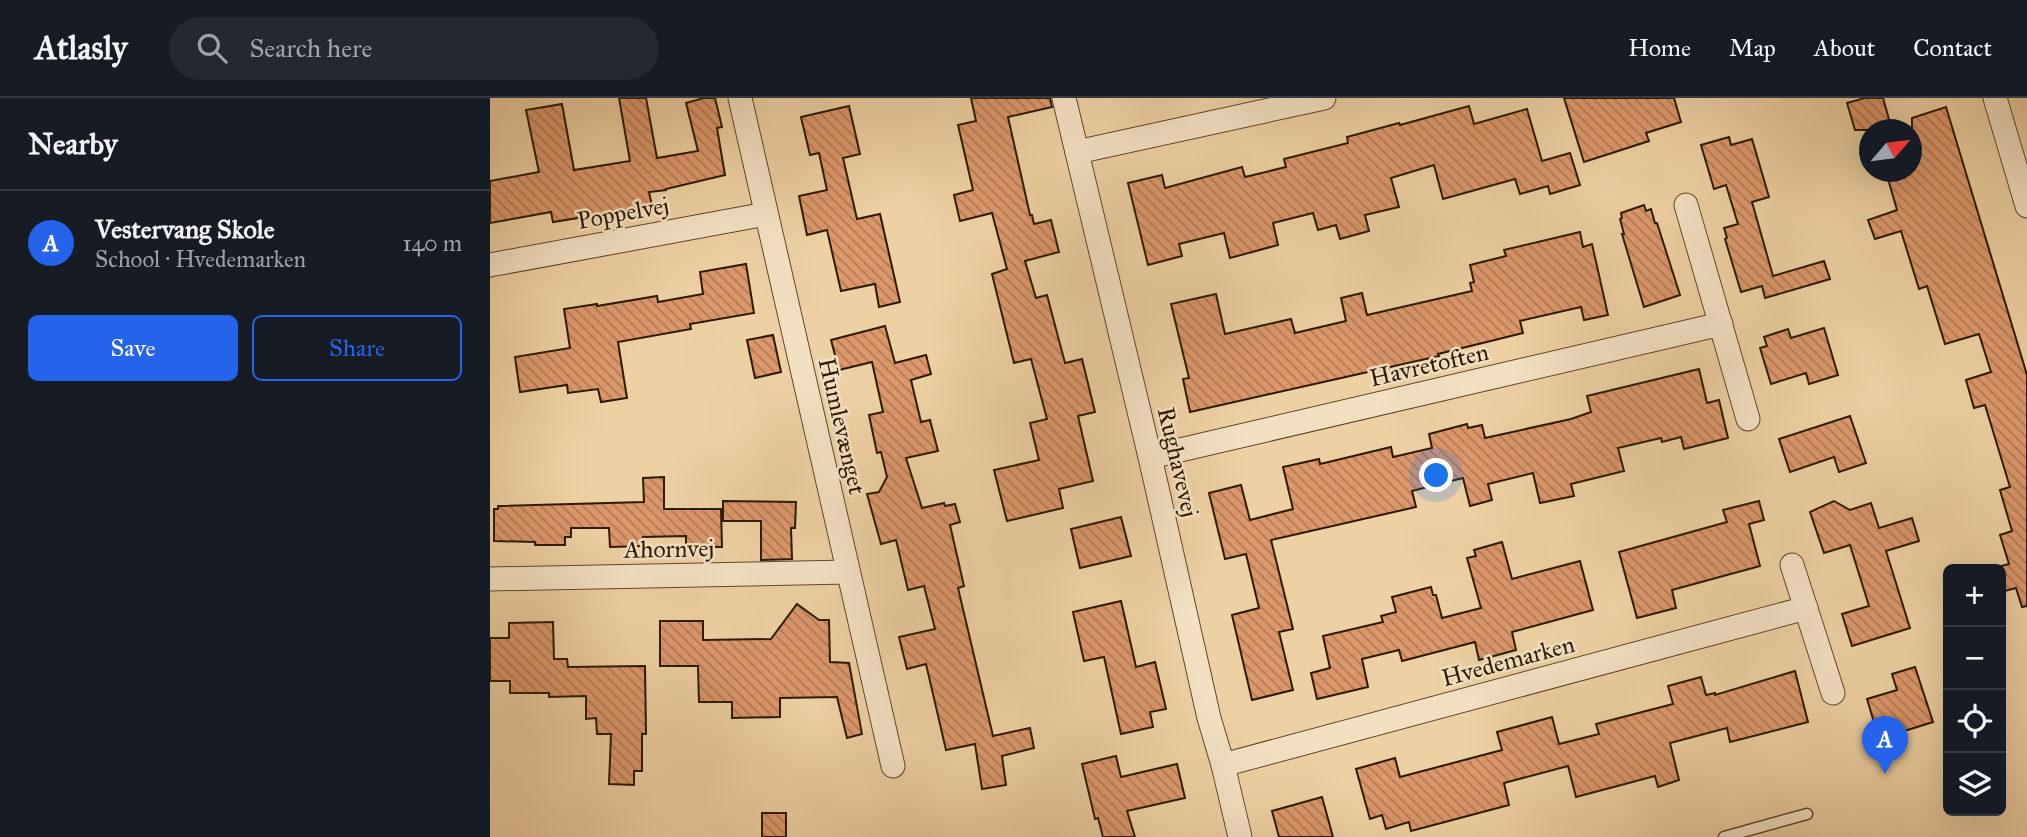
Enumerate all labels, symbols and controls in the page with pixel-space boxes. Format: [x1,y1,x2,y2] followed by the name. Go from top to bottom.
[169,17,659,80] search box
[35,28,127,68] text: Atlasly
[193,29,231,67] icon: search
[249,32,372,64] text: Search here
[1628,33,1691,63] text: Home
[1729,33,1776,63] text: Map
[1814,33,1875,63] text: About
[1913,33,1992,63] text: Contact
[1859,119,1922,182] north arrow
[28,126,118,162] text: Nearby
[575,190,671,236] street label: Poppelvej
[95,213,275,245] text: Vestervang Skole
[43,229,59,257] text: A
[402,229,462,257] text: 140 m
[95,245,306,273] text: School · Hvedemarken
[28,315,238,381] button: Save
[252,315,462,381] button: Share
[1366,337,1492,393] street label: Havretoften
[812,355,872,498] street label: Humlevænget
[1151,404,1205,520] street label: Rughavevej
[1419,458,1453,492] your location
[623,533,714,565] street label: Ahornvej
[1943,564,2006,816] map controls
[1943,564,2006,627] button: +
[1943,627,2006,690] button: −
[1438,629,1578,693] street label: Hvedemarken
[1943,690,2006,753] button: locate
[1862,716,1908,774] pin: A
[1943,753,2006,816] button: layers

